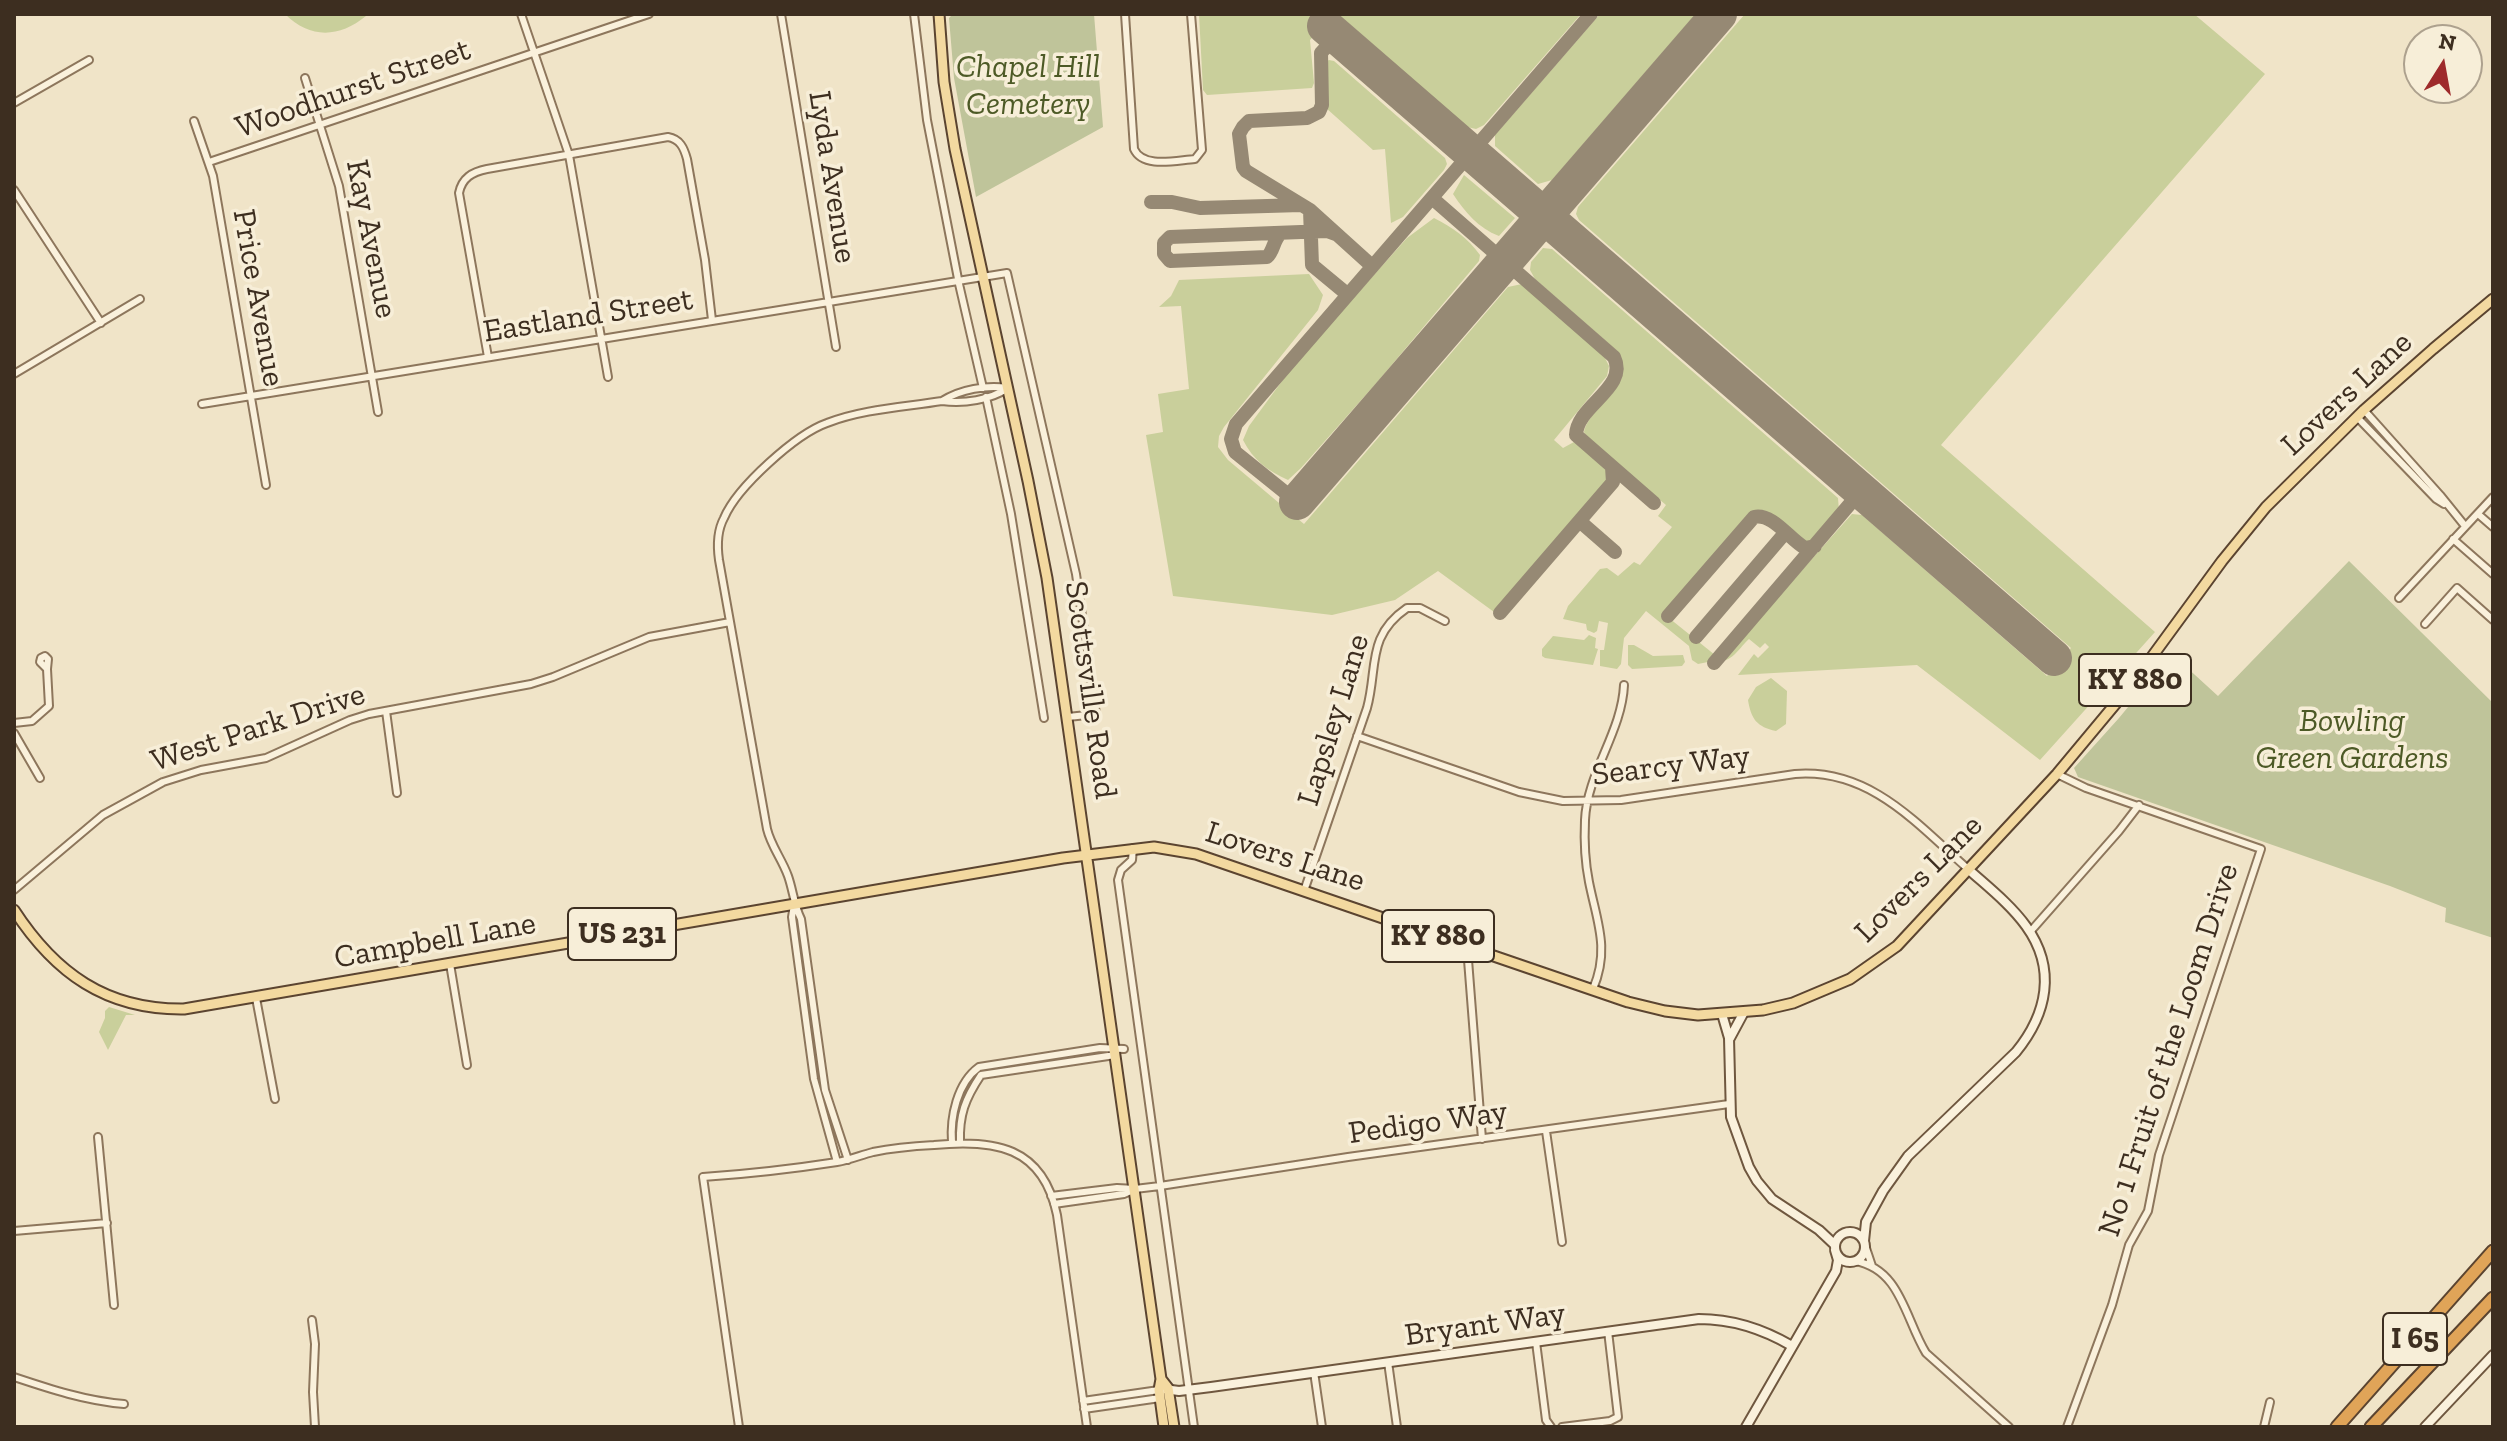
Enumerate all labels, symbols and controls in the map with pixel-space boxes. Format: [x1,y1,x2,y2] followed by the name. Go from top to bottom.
[2403,24,2483,104] north arrow
[2436,27,2458,57] text: N
[231,31,475,147] street label: Woodhurst Street
[956,49,1100,124] park label: Chapel Hill Cemetery
[799,88,865,266] street label: Lyda Avenue
[337,157,405,321] street label: Kay Avenue
[224,206,292,390] street label: Price Avenue
[480,280,696,352] street label: Eastland Street
[2274,324,2420,464] street label: Lovers Lane
[1056,579,1124,801] street label: Scottsville Road
[1290,630,1378,810] street label: Lapsley Lane
[2079,654,2191,706] road number: KY 880
[146,675,370,781] street label: West Park Drive
[2255,703,2449,778] park label: Bowling Green Gardens
[1590,737,1752,795] street label: Searcy Way
[1847,807,1991,951] street label: Lovers Lane
[1201,813,1369,901] street label: Lovers Lane
[2090,859,2248,1241] street label: No 1 Fruit of the Loom Drive
[331,904,539,978] street label: Campbell Lane
[568,908,676,960] road number: US 231
[1382,910,1494,962] road number: KY 880
[1346,1093,1510,1153] street label: Pedigo Way
[1402,1295,1568,1355] street label: Bryant Way
[2383,1313,2447,1365] road number: I 65

